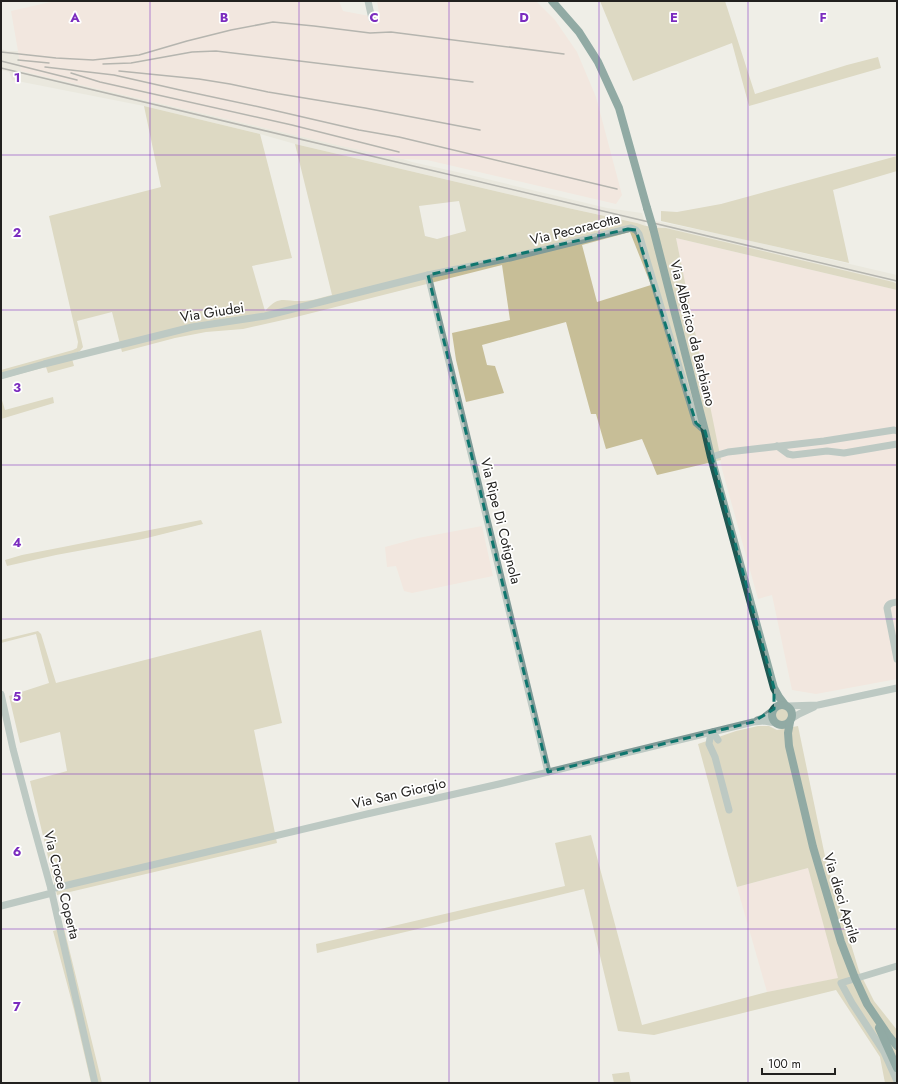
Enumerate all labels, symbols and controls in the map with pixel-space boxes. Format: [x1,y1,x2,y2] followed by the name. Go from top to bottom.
[69,8,80,27] text: A
[220,8,229,27] text: B
[369,8,379,27] text: C
[519,8,529,27] text: D
[670,8,678,27] text: E
[819,8,827,27] text: F
[14,68,20,87] text: 1
[528,208,622,250] street label: Via Pecoracotta
[13,223,21,242] text: 2
[665,258,721,409] street label: Via Alberico da Barbiano
[179,297,245,327] street label: Via Giudei
[13,378,21,397] text: 3
[476,456,526,586] street label: Via Ripe Di Cotignola
[12,533,22,552] text: 4
[13,687,21,706] text: 5
[350,772,448,814] street label: Via San Giorgio
[39,829,85,941] street label: Via Croce Coperta
[13,842,22,861] text: 6
[819,850,865,946] street label: Via dieci Aprile
[13,997,21,1016] text: 7
[762,1050,835,1076] scale bar
[768,1055,801,1073] text: 100 m

